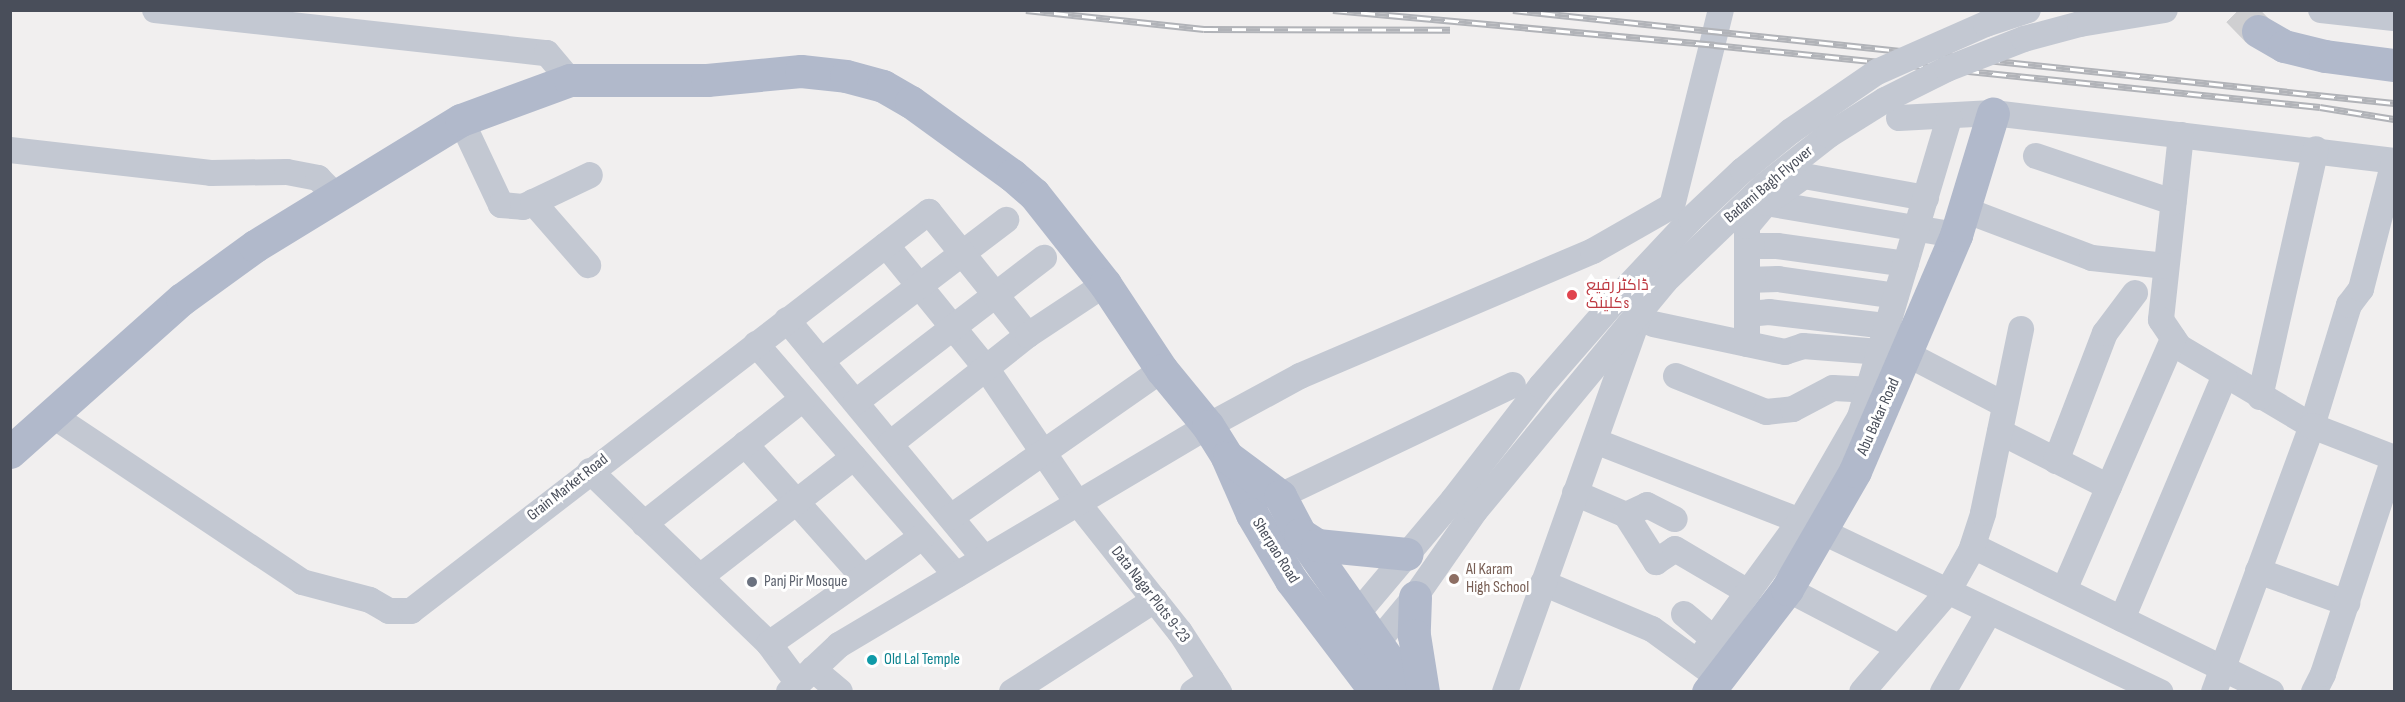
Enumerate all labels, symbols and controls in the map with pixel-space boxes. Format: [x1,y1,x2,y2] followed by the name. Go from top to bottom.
[1721,142,1817,228] street label: Badami Bagh Flyover
[1586,276,1649,314] place label: ڈاکٹر رفیع کلینکs
[1563,286,1581,304] marker: ڈاکٹر رفیع کلینکs
[1853,375,1905,459] street label: Abu Bakar Road
[524,450,612,526] street label: Grain Market Road
[1247,515,1303,587] street label: Sherpao Road
[1106,543,1194,647] street label: Data Nagar Plots 9-23
[1466,560,1529,598] place label: Al Karam High School
[764,572,847,592] place label: Panj Pir Mosque
[1447,572,1461,586] marker: Al Karam High School
[745,575,759,589] marker: Panj Pir Mosque
[884,650,960,670] place label: Old Lal Temple
[865,653,879,667] marker: Old Lal Temple

